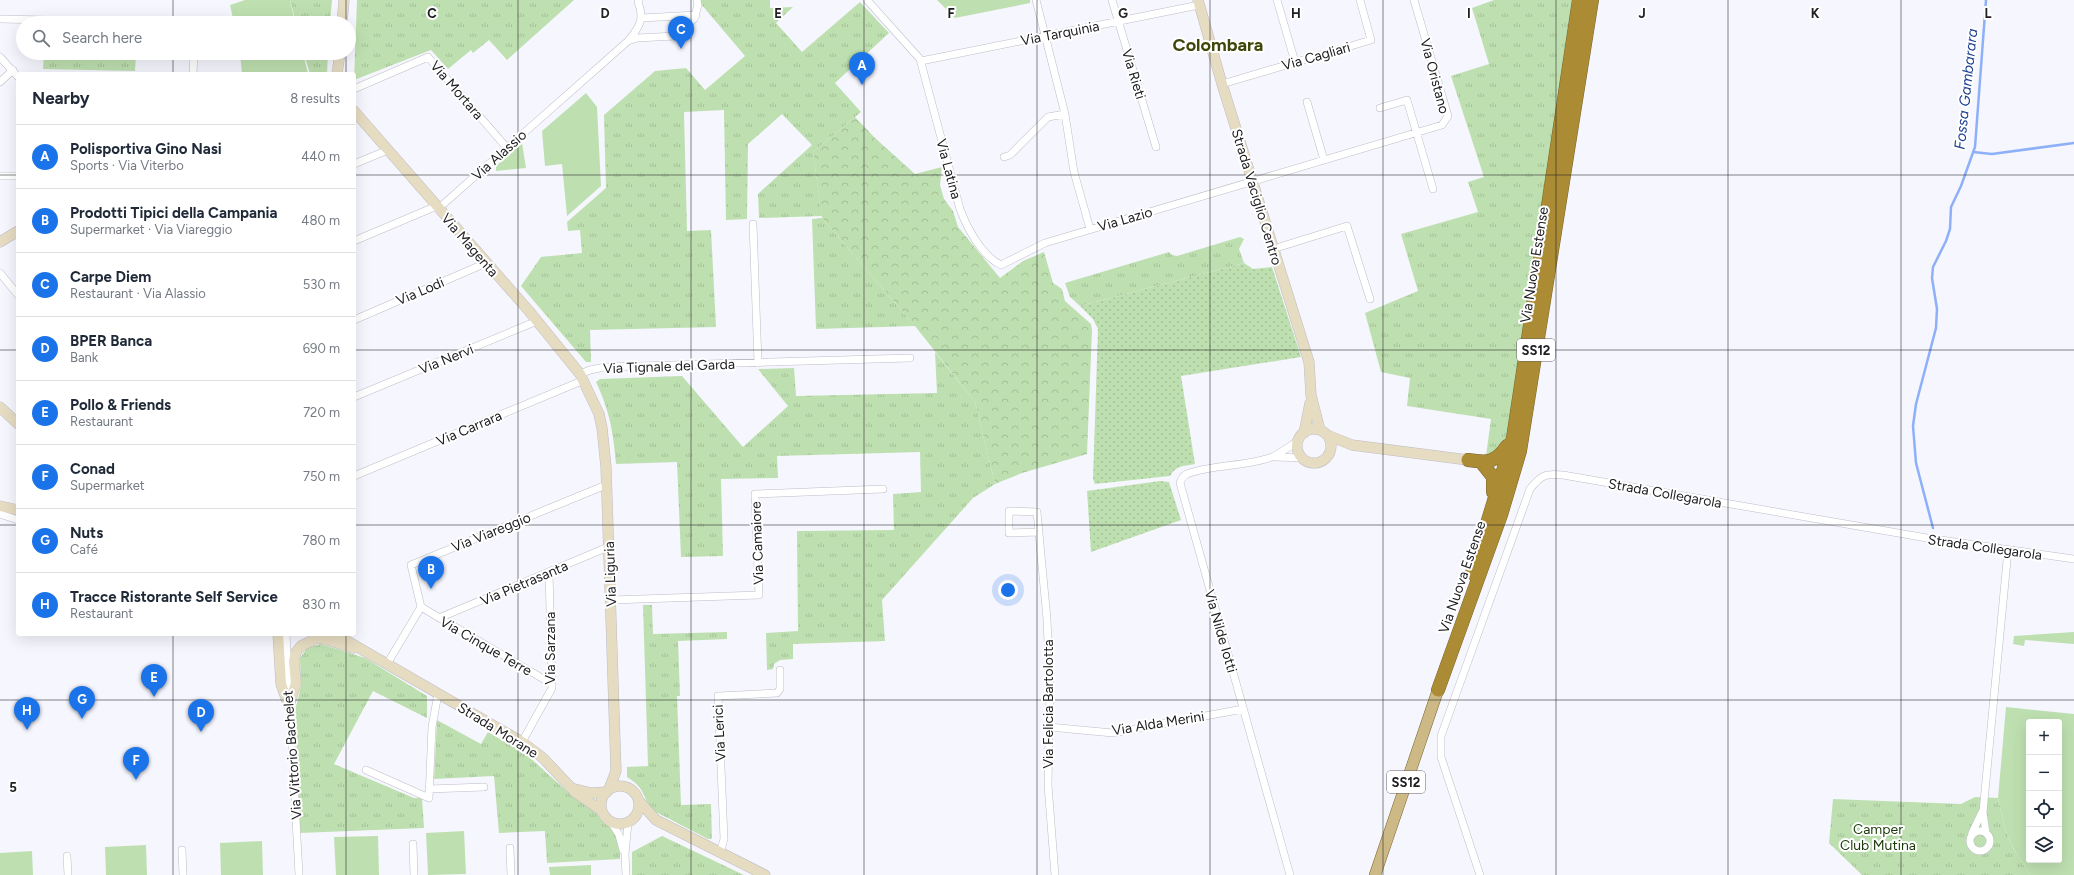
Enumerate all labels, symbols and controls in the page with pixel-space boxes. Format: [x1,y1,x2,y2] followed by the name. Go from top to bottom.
[427,6,437,21] text: C
[600,6,610,21] text: D
[774,6,782,21] text: E
[947,6,955,21] text: F
[1118,6,1128,21] text: G
[1291,6,1301,21] text: H
[1467,6,1471,21] text: I
[1638,6,1646,21] text: J
[1811,6,1820,21] text: K
[1985,6,1992,21] text: L
[16,16,356,60] search box
[668,16,694,49] pin: C
[1019,18,1101,49] street label: Via Tarquinia
[30,27,52,49] icon: search
[1951,27,1981,150] water label: Fossa Gambarara
[62,29,142,47] text: Search here
[1173,34,1263,56] district label: Colombara
[1416,37,1453,116] street label: Via Oristano
[1280,39,1352,74] street label: Via Cagliari
[1118,47,1149,101] street label: Via Rieti
[849,52,875,85] pin: A
[426,57,487,123] street label: Via Mortara
[32,88,90,108] text: Nearby
[290,91,340,106] text: 8 results
[469,126,530,184] street label: Via Alassio
[1228,127,1285,267] street label: Strada Vaciglio Centro
[932,137,965,201] street label: Via Latina
[70,140,222,158] text: Polisportiva Gino Nasi
[40,149,50,164] text: A
[301,149,340,164] text: 440 m
[70,158,184,173] text: Sports · Via Viterbo
[70,204,278,222] text: Prodotti Tipici della Campania
[1096,204,1155,235] street label: Via Lazio
[1517,205,1552,324] street label: Via Nuova Estense
[437,210,502,281] street label: Via Magenta
[41,213,49,228] text: B
[301,213,340,228] text: 480 m
[70,222,232,237] text: Supermarket · Via Viareggio
[70,268,151,286] text: Carpe Diem
[394,274,447,309] street label: Via Lodi
[40,277,50,292] text: C
[303,277,340,292] text: 530 m
[70,286,206,301] text: Restaurant · Via Alassio
[70,332,152,350] text: BPER Banca
[1517,339,1555,361] road number: SS12
[40,341,50,356] text: D
[303,341,340,356] text: 690 m
[416,341,476,378] street label: Via Nervi
[70,350,98,365] text: Bank
[603,356,735,377] street label: Via Tignale del Garda
[70,396,171,414] text: Pollo & Friends
[41,405,49,420] text: E
[303,405,340,420] text: 720 m
[434,407,504,450] street label: Via Carrara
[70,414,133,429] text: Restaurant
[70,460,115,478] text: Conad
[41,469,49,484] text: F
[303,469,340,484] text: 750 m
[1607,475,1723,512] street label: Strada Collegarola
[70,478,145,493] text: Supermarket
[748,501,767,585] street label: Via Camaiore
[449,509,533,556] street label: Via Viareggio
[1435,518,1490,636] street label: Via Nuova Estense
[70,524,103,542] text: Nuts
[1927,531,2043,564] street label: Strada Collegarola
[40,533,50,548] text: G
[302,533,340,548] text: 780 m
[601,541,620,607] street label: Via Liguria
[70,542,98,557] text: Café
[418,556,444,589] pin: B
[478,557,571,610] street label: Via Pietrasanta
[998,580,1018,600] your location
[70,588,278,606] text: Tracce Ristorante Self Service
[1201,588,1241,675] street label: Via Nilde Iotti
[40,597,50,612] text: H
[302,597,340,612] text: 830 m
[70,606,133,621] text: Restaurant
[542,612,559,684] street label: Via Sarzana
[437,613,535,680] street label: Via Cinque Terre
[1040,639,1057,769] street label: Via Felicia Bartolotta
[141,664,167,697] pin: E
[69,686,95,719] pin: G
[280,690,305,820] street label: Via Vittorio Bachelet
[14,697,40,730] pin: H
[188,699,214,732] pin: D
[454,699,541,762] street label: Strada Morane
[710,704,729,762] street label: Via Lerici
[1111,708,1206,739] street label: Via Alda Merini
[2026,719,2062,863] map controls
[2026,719,2062,755] button: +
[123,747,149,780] pin: F
[2026,755,2062,791] button: −
[1387,771,1425,793] road number: SS12
[9,780,17,795] text: 5
[2026,791,2062,827] button: locate
[1840,821,1916,854] park label: Camper Club Mutina
[2026,827,2062,863] button: layers

